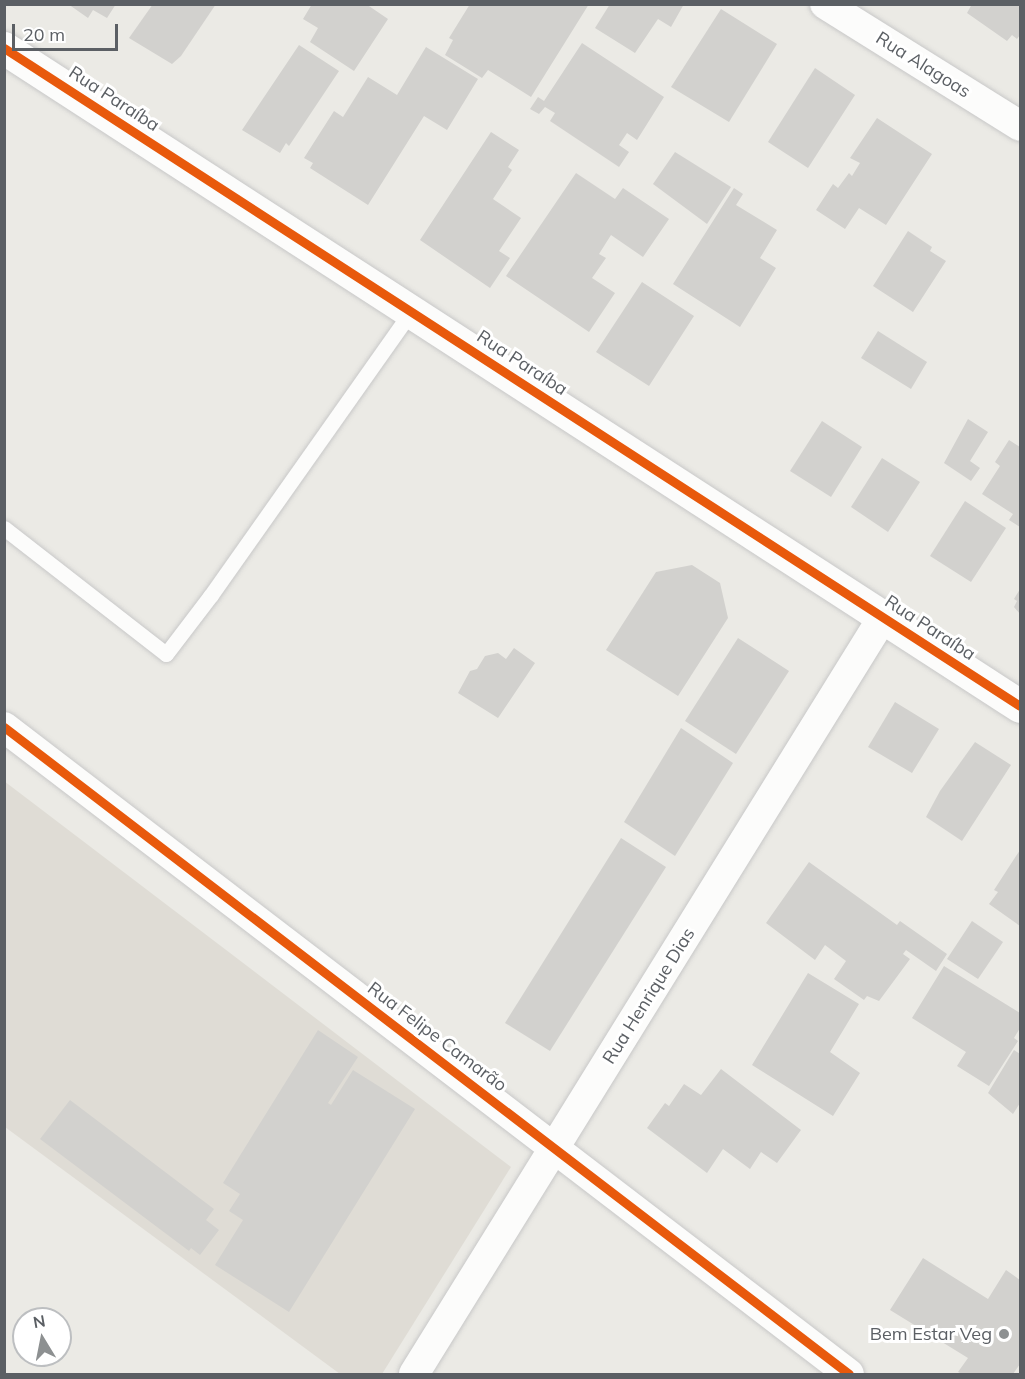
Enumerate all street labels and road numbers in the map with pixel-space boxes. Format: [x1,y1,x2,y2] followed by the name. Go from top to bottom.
[872,27,974,103] street label: Rua Alagoas
[65,62,163,136] street label: Rua Paraíba
[473,326,571,400] street label: Rua Paraíba
[881,591,979,665] street label: Rua Paraíba
[598,924,700,1068] street label: Rua Henrique Dias
[363,978,511,1096] street label: Rua Felipe Camarão

